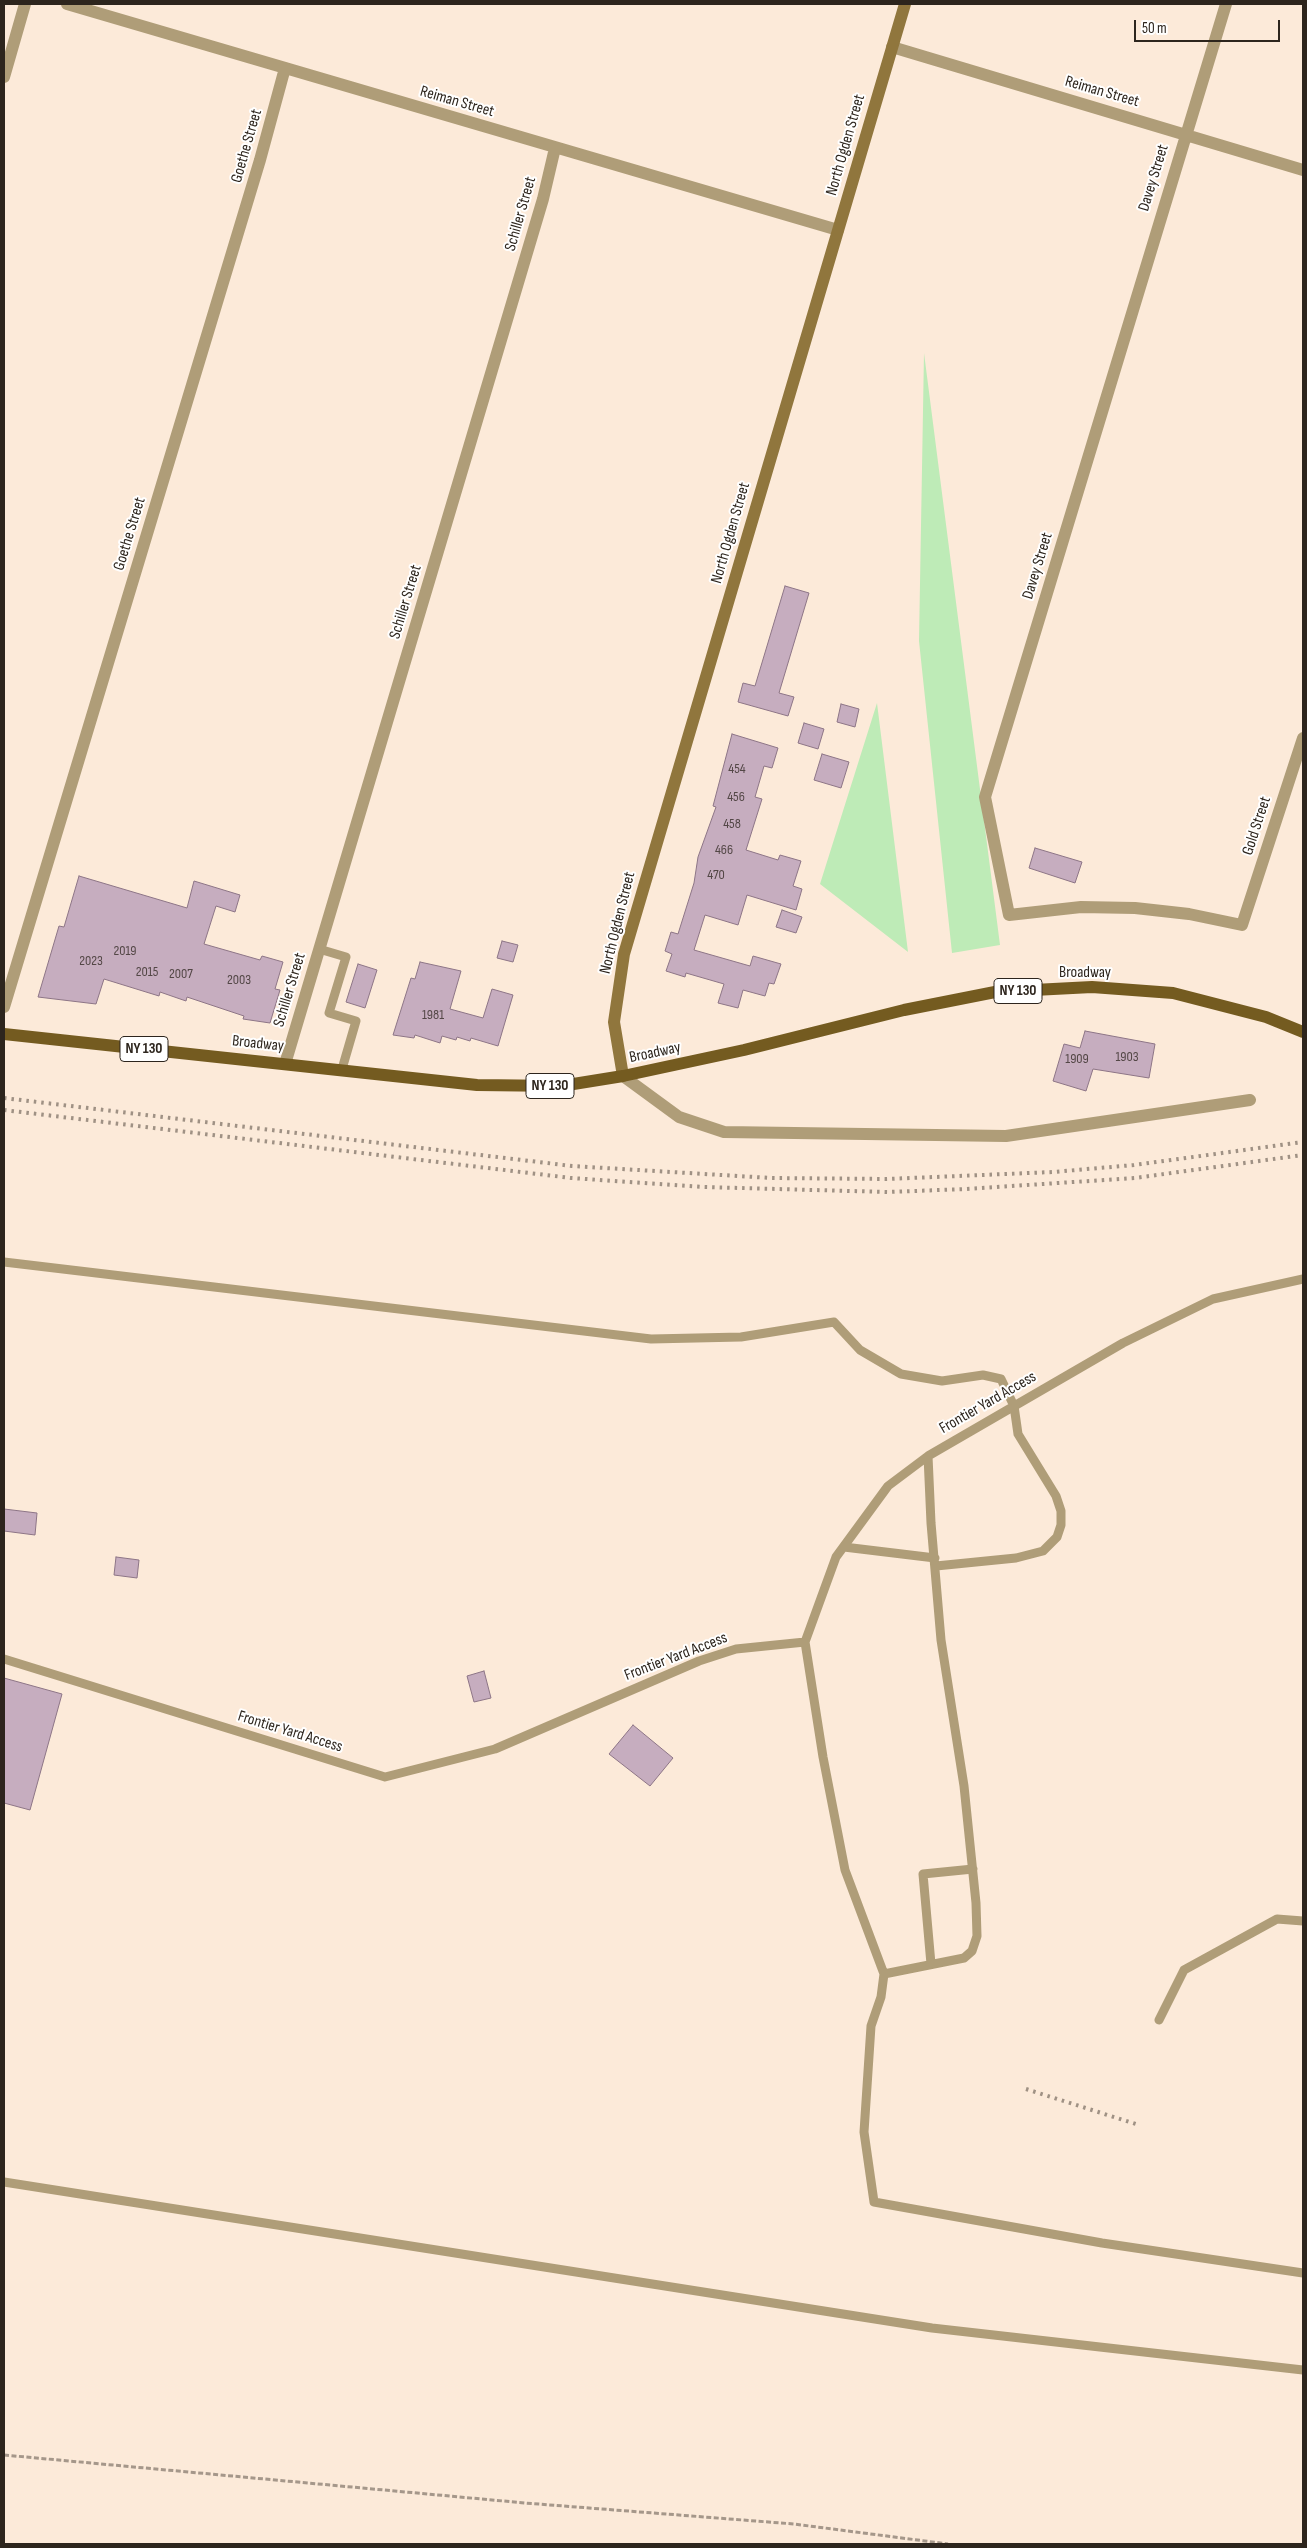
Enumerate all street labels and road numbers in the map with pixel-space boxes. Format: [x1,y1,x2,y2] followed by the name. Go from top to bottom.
[1063,72,1141,112] street label: Reiman Street
[418,82,496,122] street label: Reiman Street
[822,92,870,198] street label: North Ogden Street
[227,107,267,185] street label: Goethe Street
[1135,142,1173,214] street label: Davey Street
[501,175,541,253] street label: Schiller Street
[707,480,755,586] street label: North Ogden Street
[110,495,150,573] street label: Goethe Street
[1019,530,1057,602] street label: Davey Street
[386,563,426,641] street label: Schiller Street
[1239,794,1275,858] street label: Gold Street
[596,870,640,976] street label: North Ogden Street
[270,951,310,1029] street label: Schiller Street
[1059,963,1111,983] street label: Broadway
[994,978,1042,1004] road number: NY 130
[231,1032,285,1056] street label: Broadway
[120,1036,168,1062] road number: NY 130
[628,1038,682,1068] street label: Broadway
[526,1074,574,1098] road number: NY 130
[936,1368,1040,1438] street label: Frontier Yard Access
[622,1629,730,1685] street label: Frontier Yard Access
[235,1707,345,1757] street label: Frontier Yard Access

